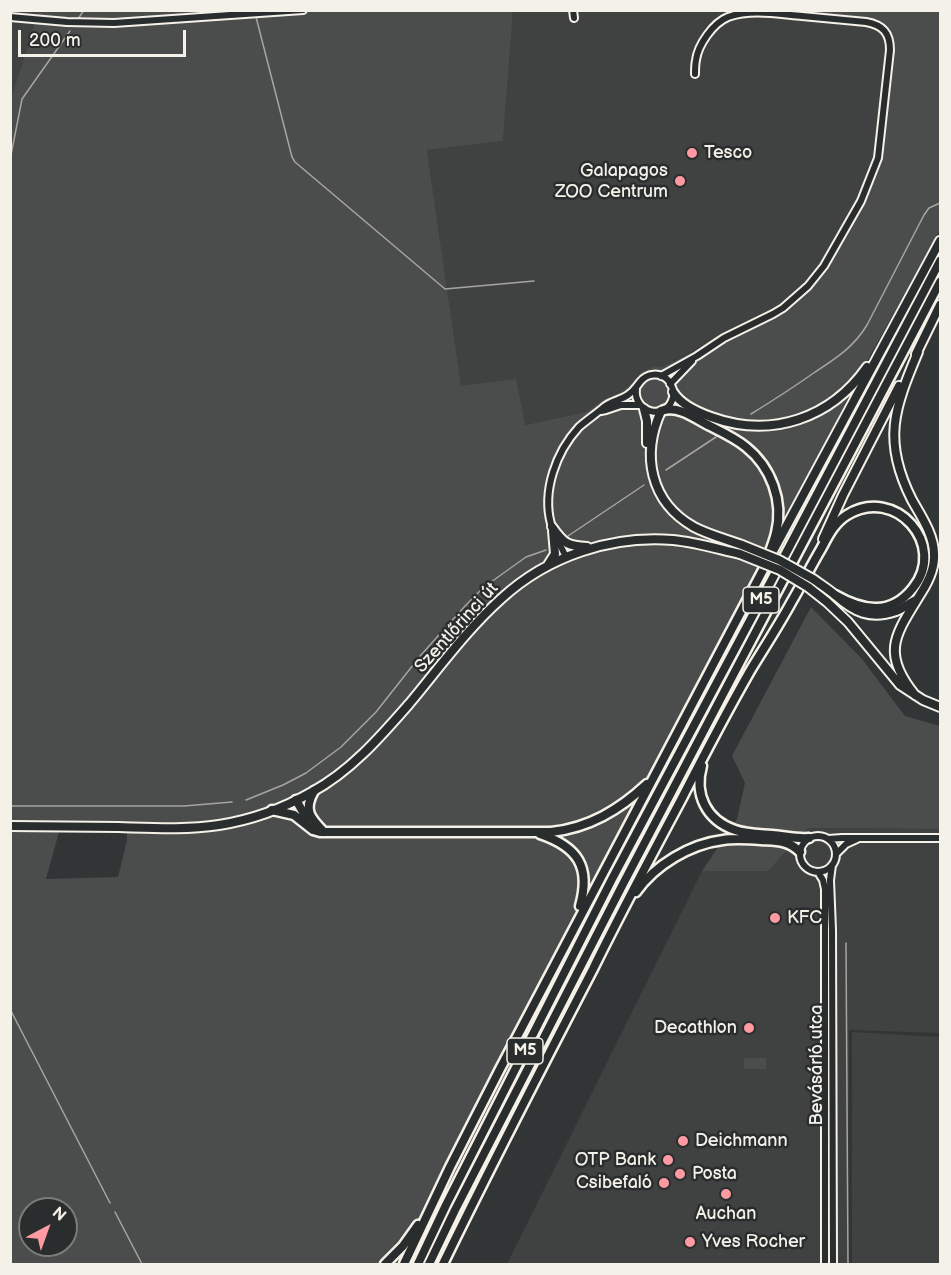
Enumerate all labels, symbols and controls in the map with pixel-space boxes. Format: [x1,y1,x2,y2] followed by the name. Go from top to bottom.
[21,18,189,56] scale bar
[29,30,81,51] text: 200 m
[704,142,752,164] place label: Tesco
[685,146,699,160] marker: Tesco
[555,160,668,202] place label: Galapagos ZOO Centrum
[673,174,687,188] marker: Galapagos ZOO Centrum
[411,578,503,678] street label: Szentlőrinci út
[743,587,779,613] road number: M5
[787,907,822,929] place label: KFC
[768,911,782,925] marker: KFC
[806,1005,828,1125] street label: Bevásárló utca
[654,1017,737,1039] place label: Decathlon
[742,1021,756,1035] marker: Decathlon
[507,1038,543,1064] road number: M5
[695,1130,788,1152] place label: Deichmann
[676,1134,690,1148] marker: Deichmann
[575,1149,656,1171] place label: OTP Bank
[661,1153,675,1167] marker: OTP Bank
[692,1163,737,1185] place label: Posta
[673,1167,687,1181] marker: Posta
[576,1172,652,1194] place label: Csibefaló
[657,1176,671,1190] marker: Csibefaló
[719,1187,733,1201] marker: Auchan
[18,1197,78,1257] north arrow
[48,1203,70,1226] text: N
[696,1203,756,1225] place label: Auchan
[702,1231,805,1253] place label: Yves Rocher
[683,1235,697,1249] marker: Yves Rocher

